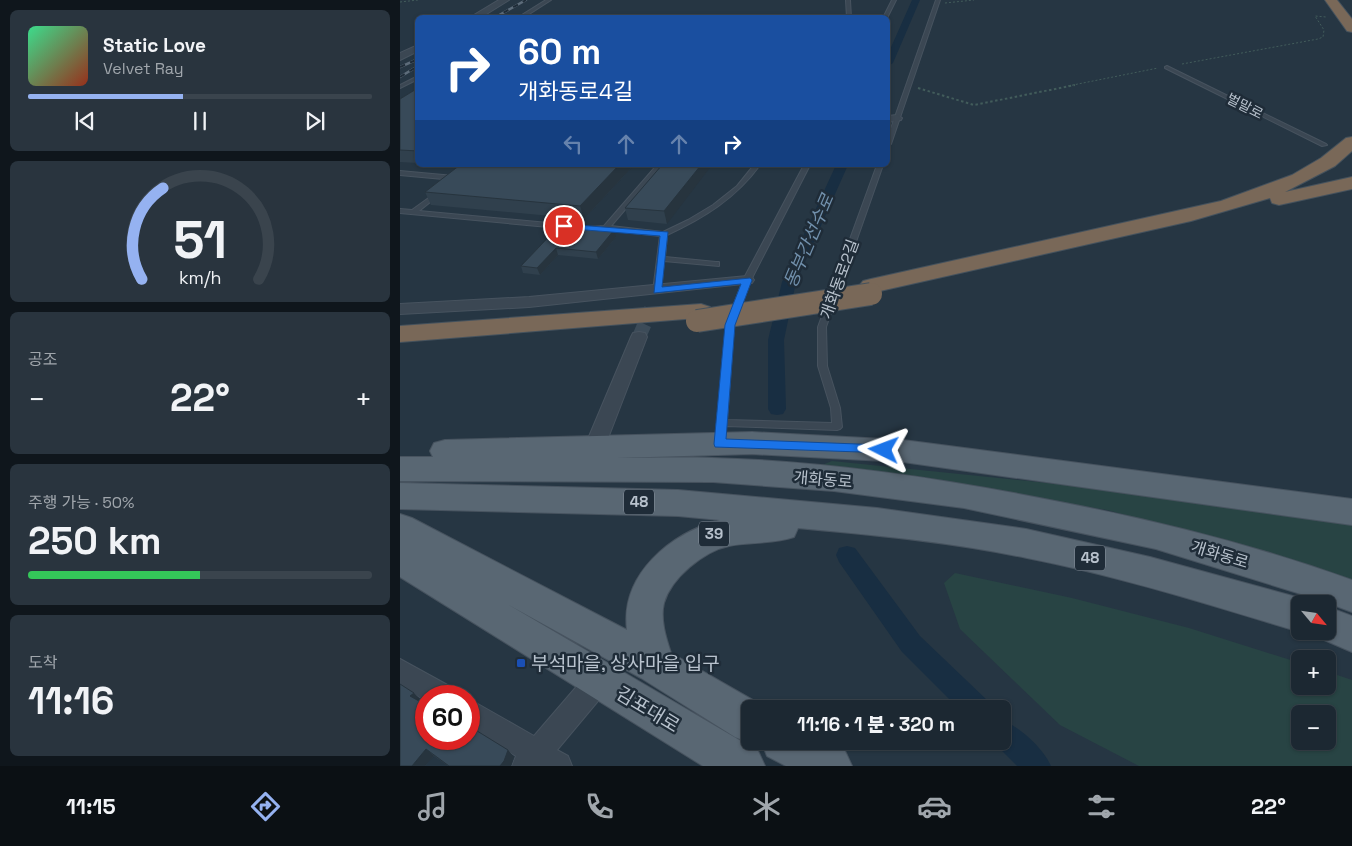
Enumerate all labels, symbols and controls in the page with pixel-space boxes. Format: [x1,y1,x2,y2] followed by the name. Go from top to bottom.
[518,30,601,74] text: 60 m
[103,33,206,58] text: Static Love
[435,35,500,100] icon: right
[103,58,184,79] text: Velvet Ray
[518,77,633,105] text: 개화동로4길
[1224,89,1266,123] street label: 벌말로
[71,107,99,135] icon: previous
[186,107,214,135] icon: pause
[301,107,329,135] icon: next
[559,130,587,158] icon: left
[612,130,640,158] icon: ahead
[665,130,693,158] icon: ahead
[718,130,746,158] icon: right
[779,189,839,291] water label: 동부간선수로
[543,205,585,247] pin
[173,207,227,273] text: 51
[550,212,578,240] icon: arrive
[815,236,864,322] street label: 개화동로2길
[179,266,221,289] text: km/h
[28,349,57,370] text: 공조
[170,374,230,422] text: 22°
[28,381,45,417] text: −
[355,381,372,417] text: +
[857,423,909,475] position arrow
[793,466,853,493] street label: 개화동로
[624,490,654,514] road number: 48
[28,492,134,513] text: 주행 가능 · 50%
[28,517,162,565] text: 250 km
[699,522,729,546] road number: 39
[1189,536,1251,573] street label: 개화동로
[1075,546,1105,570] road number: 48
[1291,595,1336,640] north arrow
[1291,595,1336,750] map controls
[1291,650,1336,695] button: +
[531,651,720,676] place label: 부석마을, 상사마을 입구
[28,652,57,673] text: 도착
[515,657,527,669] marker: 부석마을, 상사마을 입구
[28,677,114,725] text: 11:16
[611,681,684,738] street label: 김포대로
[415,685,480,750] speed limit sign: 60
[1291,705,1336,750] button: −
[797,712,955,737] text: 11:16 · 1 분 · 320 m
[248,789,283,824] icon: directions
[415,789,450,824] icon: music
[582,789,617,824] icon: phone
[749,789,784,824] icon: climate
[917,789,952,824] icon: car
[1084,789,1119,824] icon: filters
[66,792,116,820] text: 11:15
[1251,792,1286,820] text: 22°

